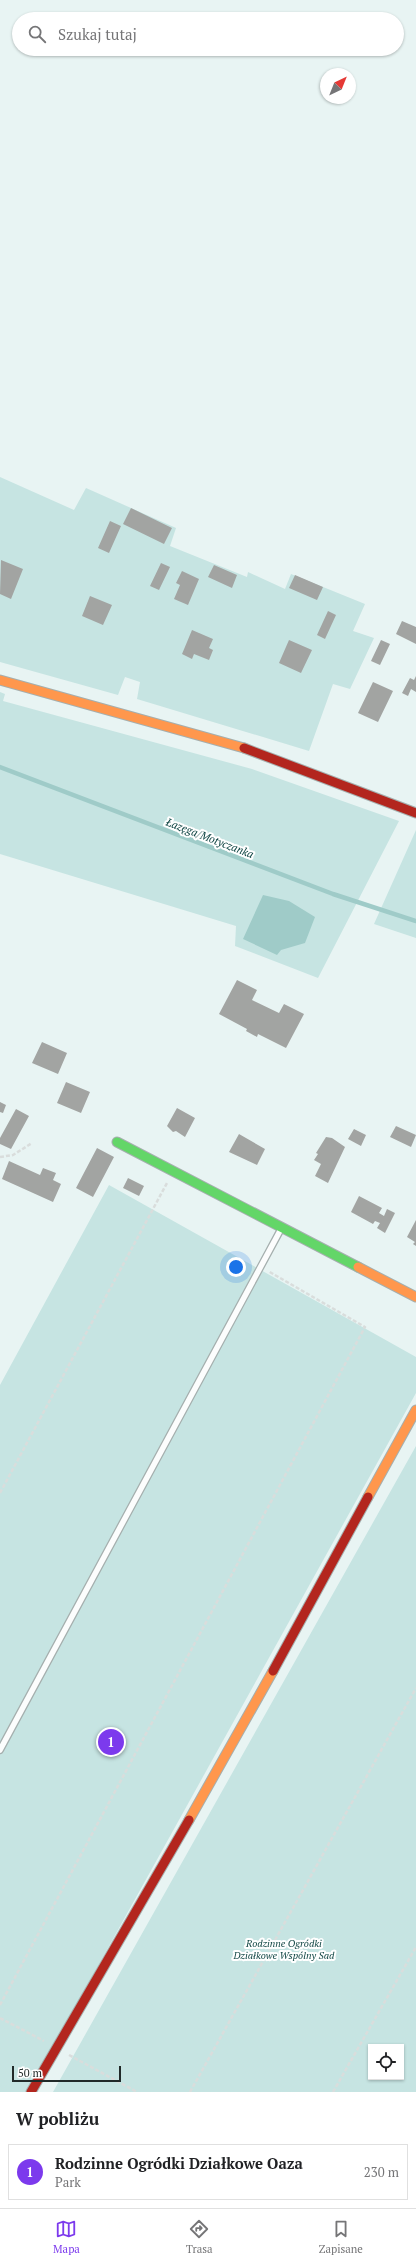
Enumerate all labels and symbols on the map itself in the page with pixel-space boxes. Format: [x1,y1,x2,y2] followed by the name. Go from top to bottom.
[320,68,356,104] north arrow
[163,814,256,861] water label: Łazęga/Motyczanka
[226,1257,246,1277] your location
[98,1727,124,1757] pin: 1
[233,1937,335,1962] park label: Rodzinne Ogródki Działkowe Wspólny Sad
[12,2064,121,2083] scale bar

